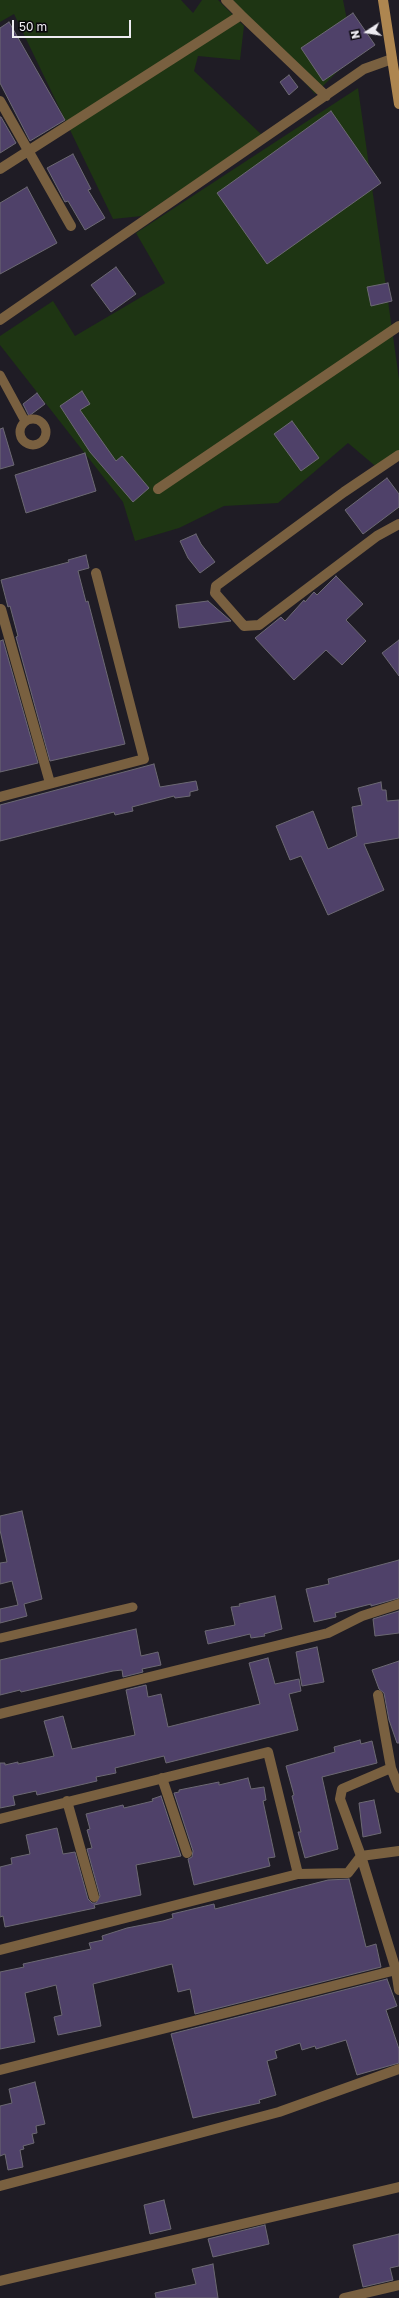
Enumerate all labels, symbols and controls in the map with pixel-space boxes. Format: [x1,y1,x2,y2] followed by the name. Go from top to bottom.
[14,12,133,38] scale bar
[347,12,387,52] north arrow
[19,19,47,34] text: 50 m
[348,29,362,40] text: N

